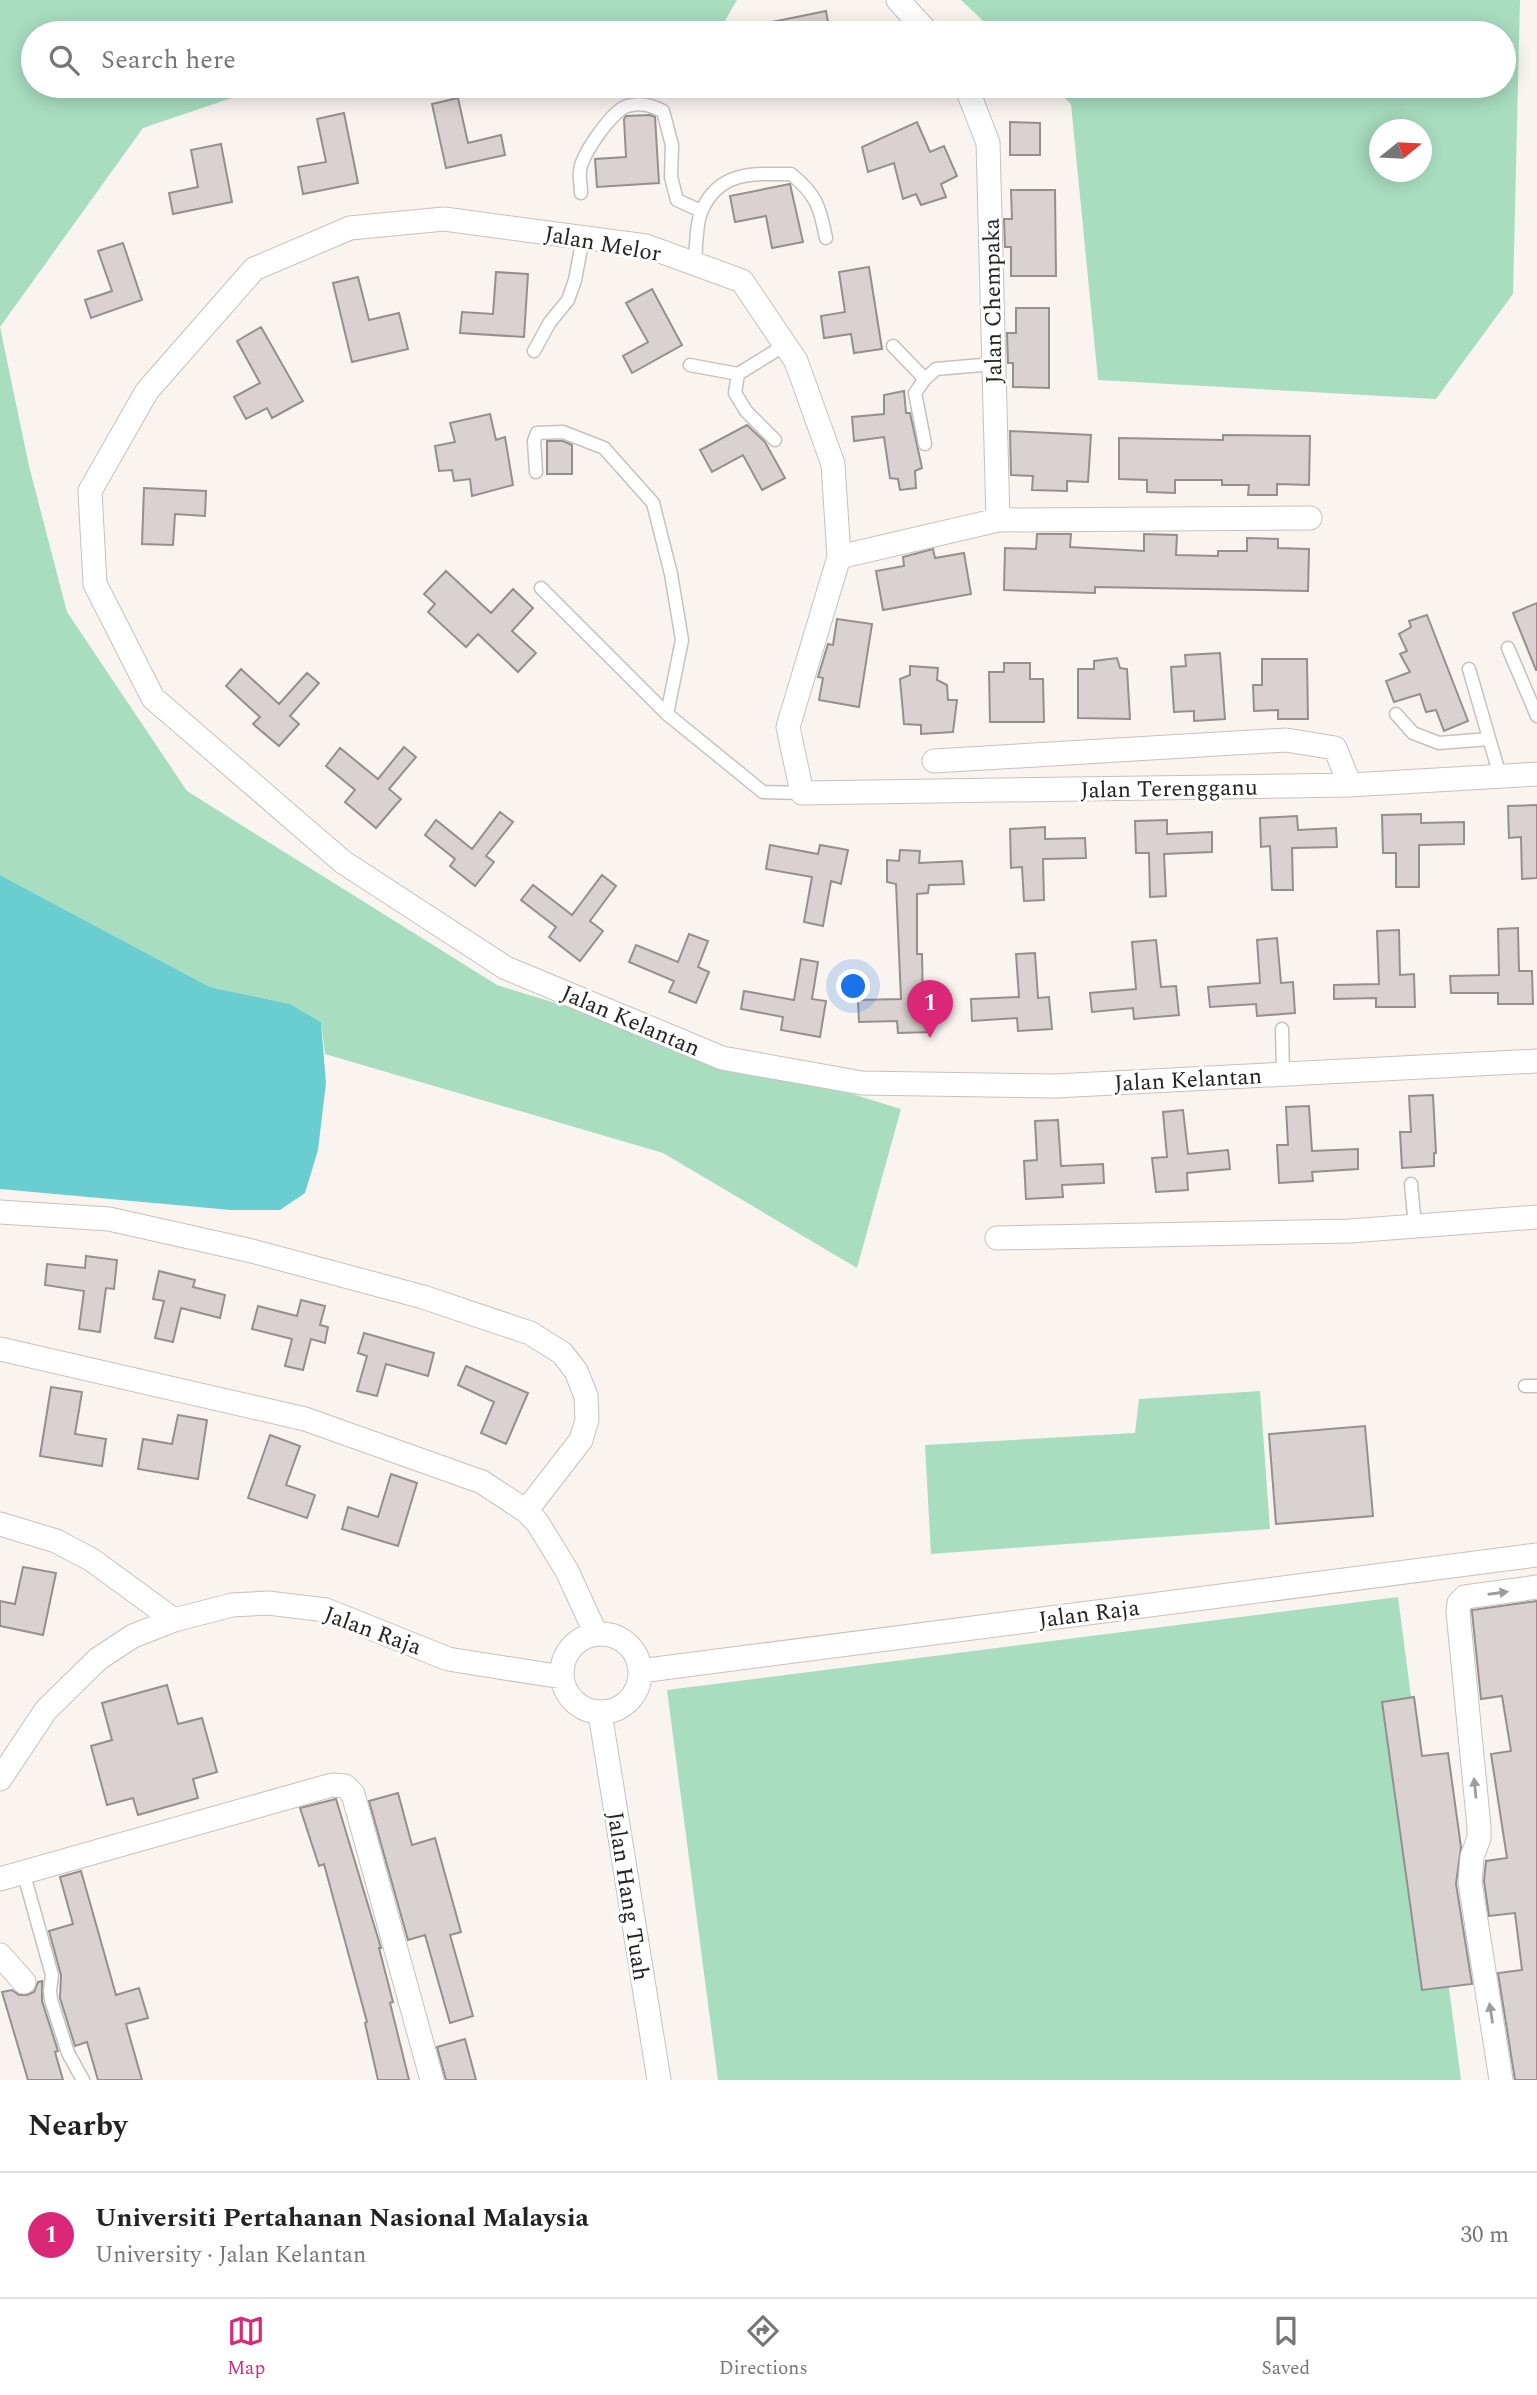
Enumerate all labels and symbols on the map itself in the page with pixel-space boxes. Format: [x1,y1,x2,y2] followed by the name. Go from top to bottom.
[1369,119,1432,182] north arrow
[542,217,664,272] street label: Jalan Melor
[975,218,1012,384] street label: Jalan Chempaka
[1080,770,1258,809] street label: Jalan Terengganu
[836,969,870,1003] your location
[555,976,705,1066] street label: Jalan Kelantan
[907,980,953,1038] pin: 1
[1113,1059,1263,1102] street label: Jalan Kelantan
[1487,1587,1509,1598] one-way arrow
[1037,1591,1142,1638] street label: Jalan Raja
[319,1598,426,1665] street label: Jalan Raja
[1470,1777,1481,1799] one-way arrow
[597,1809,658,1983] street label: Jalan Hang Tuah
[1485,2001,1496,2023] one-way arrow

